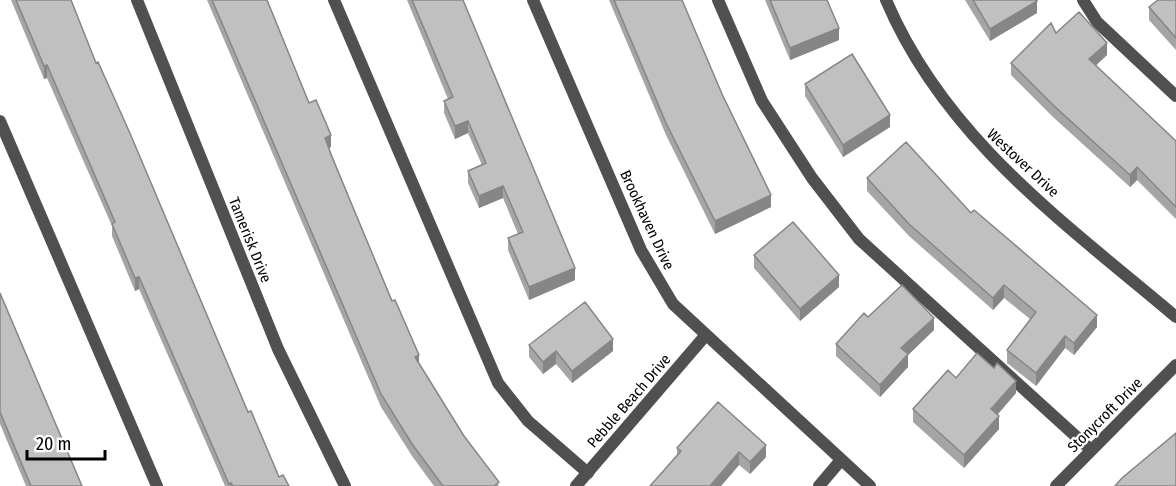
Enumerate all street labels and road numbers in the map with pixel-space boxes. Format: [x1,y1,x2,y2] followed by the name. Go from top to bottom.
[983,125,1063,201] street label: Westover Drive
[616,167,678,273] street label: Brookhaven Drive
[225,195,275,285] street label: Tamerisk Drive
[583,351,675,451] street label: Pebble Beach Drive
[1064,374,1146,456] street label: Stonycroft Drive

